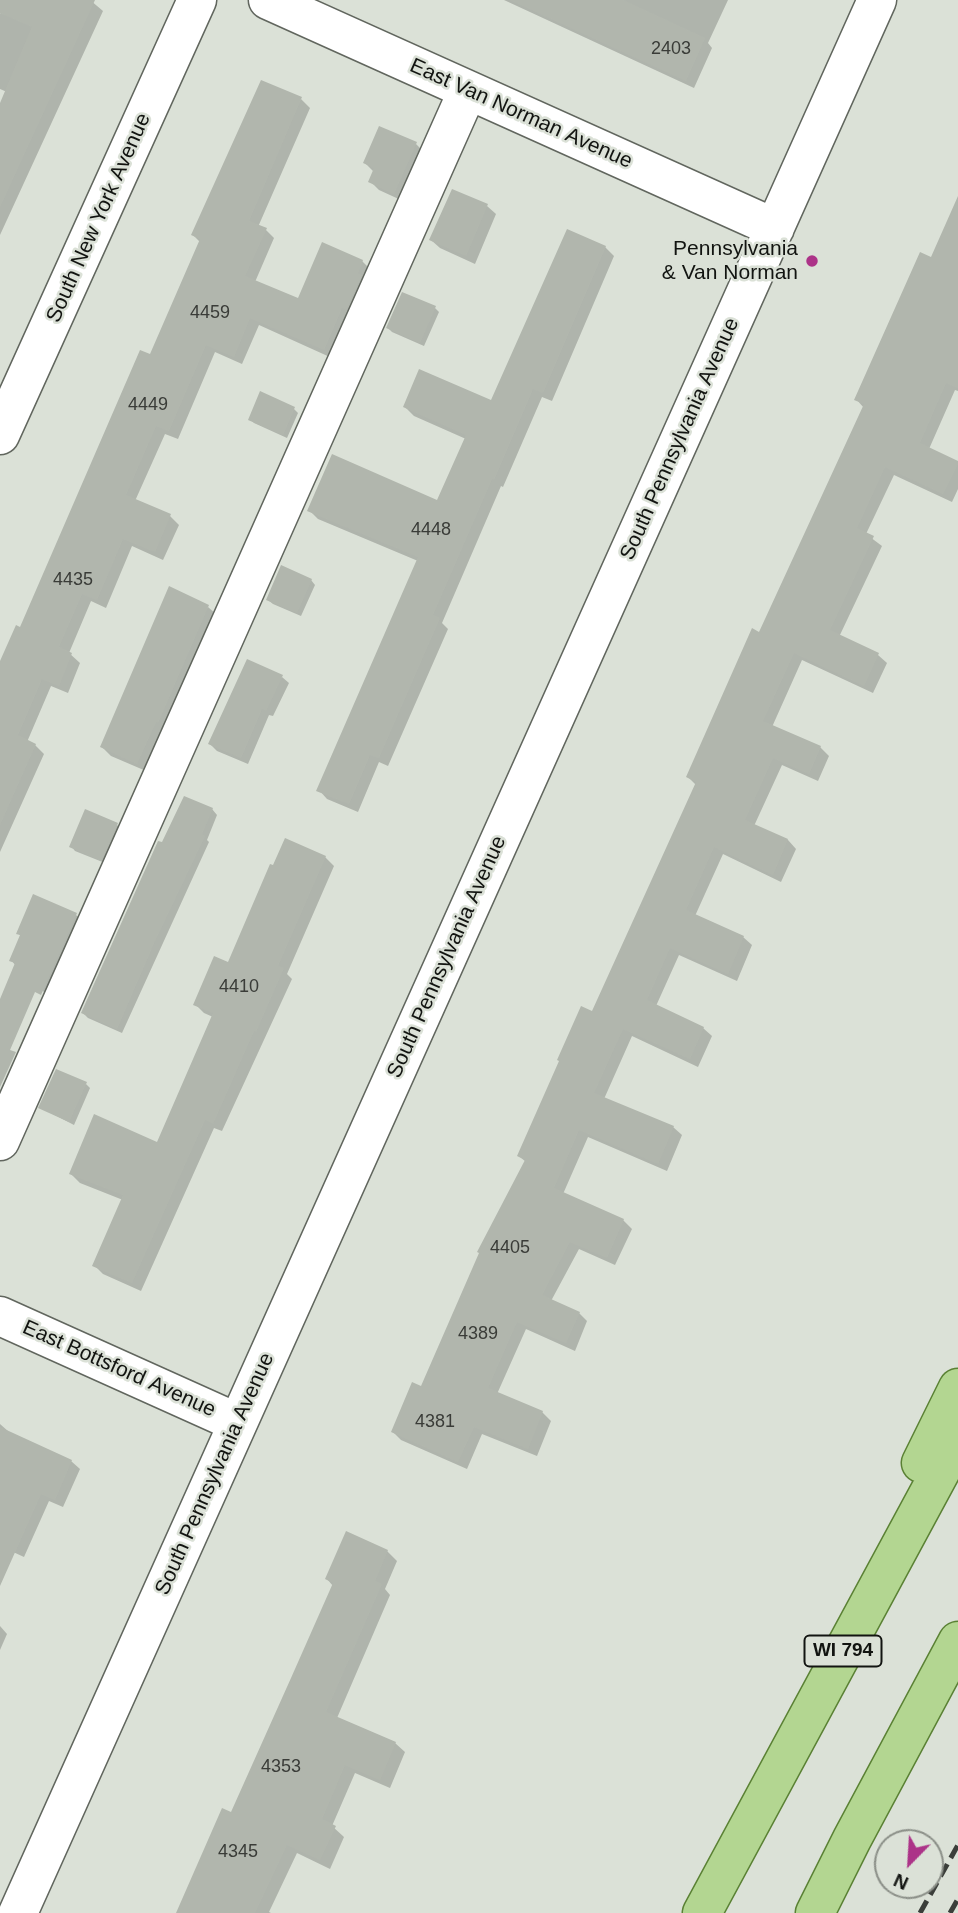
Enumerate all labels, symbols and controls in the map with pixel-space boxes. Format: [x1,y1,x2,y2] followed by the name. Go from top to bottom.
[651,38,691,60] house number: 2403
[406,54,636,174] street label: East Van Norman Avenue
[41,109,157,327] street label: South New York Avenue
[662,236,798,286] place label: Pennsylvania & Van Norman
[804,253,820,269] marker: Pennsylvania & Van Norman
[190,302,230,324] house number: 4459
[615,314,745,564] street label: South Pennsylvania Avenue
[128,394,168,416] house number: 4449
[411,519,451,541] house number: 4448
[53,569,93,591] house number: 4435
[382,832,512,1082] street label: South Pennsylvania Avenue
[219,976,259,998] house number: 4410
[490,1237,530,1259] house number: 4405
[19,1315,219,1423] street label: East Bottsford Avenue
[458,1323,498,1345] house number: 4389
[150,1349,280,1599] street label: South Pennsylvania Avenue
[415,1411,455,1433] house number: 4381
[804,1636,882,1666] road number: WI 794
[261,1756,301,1778] house number: 4353
[874,1829,944,1899] north arrow
[218,1841,258,1863] house number: 4345
[891,1869,912,1894] text: N

